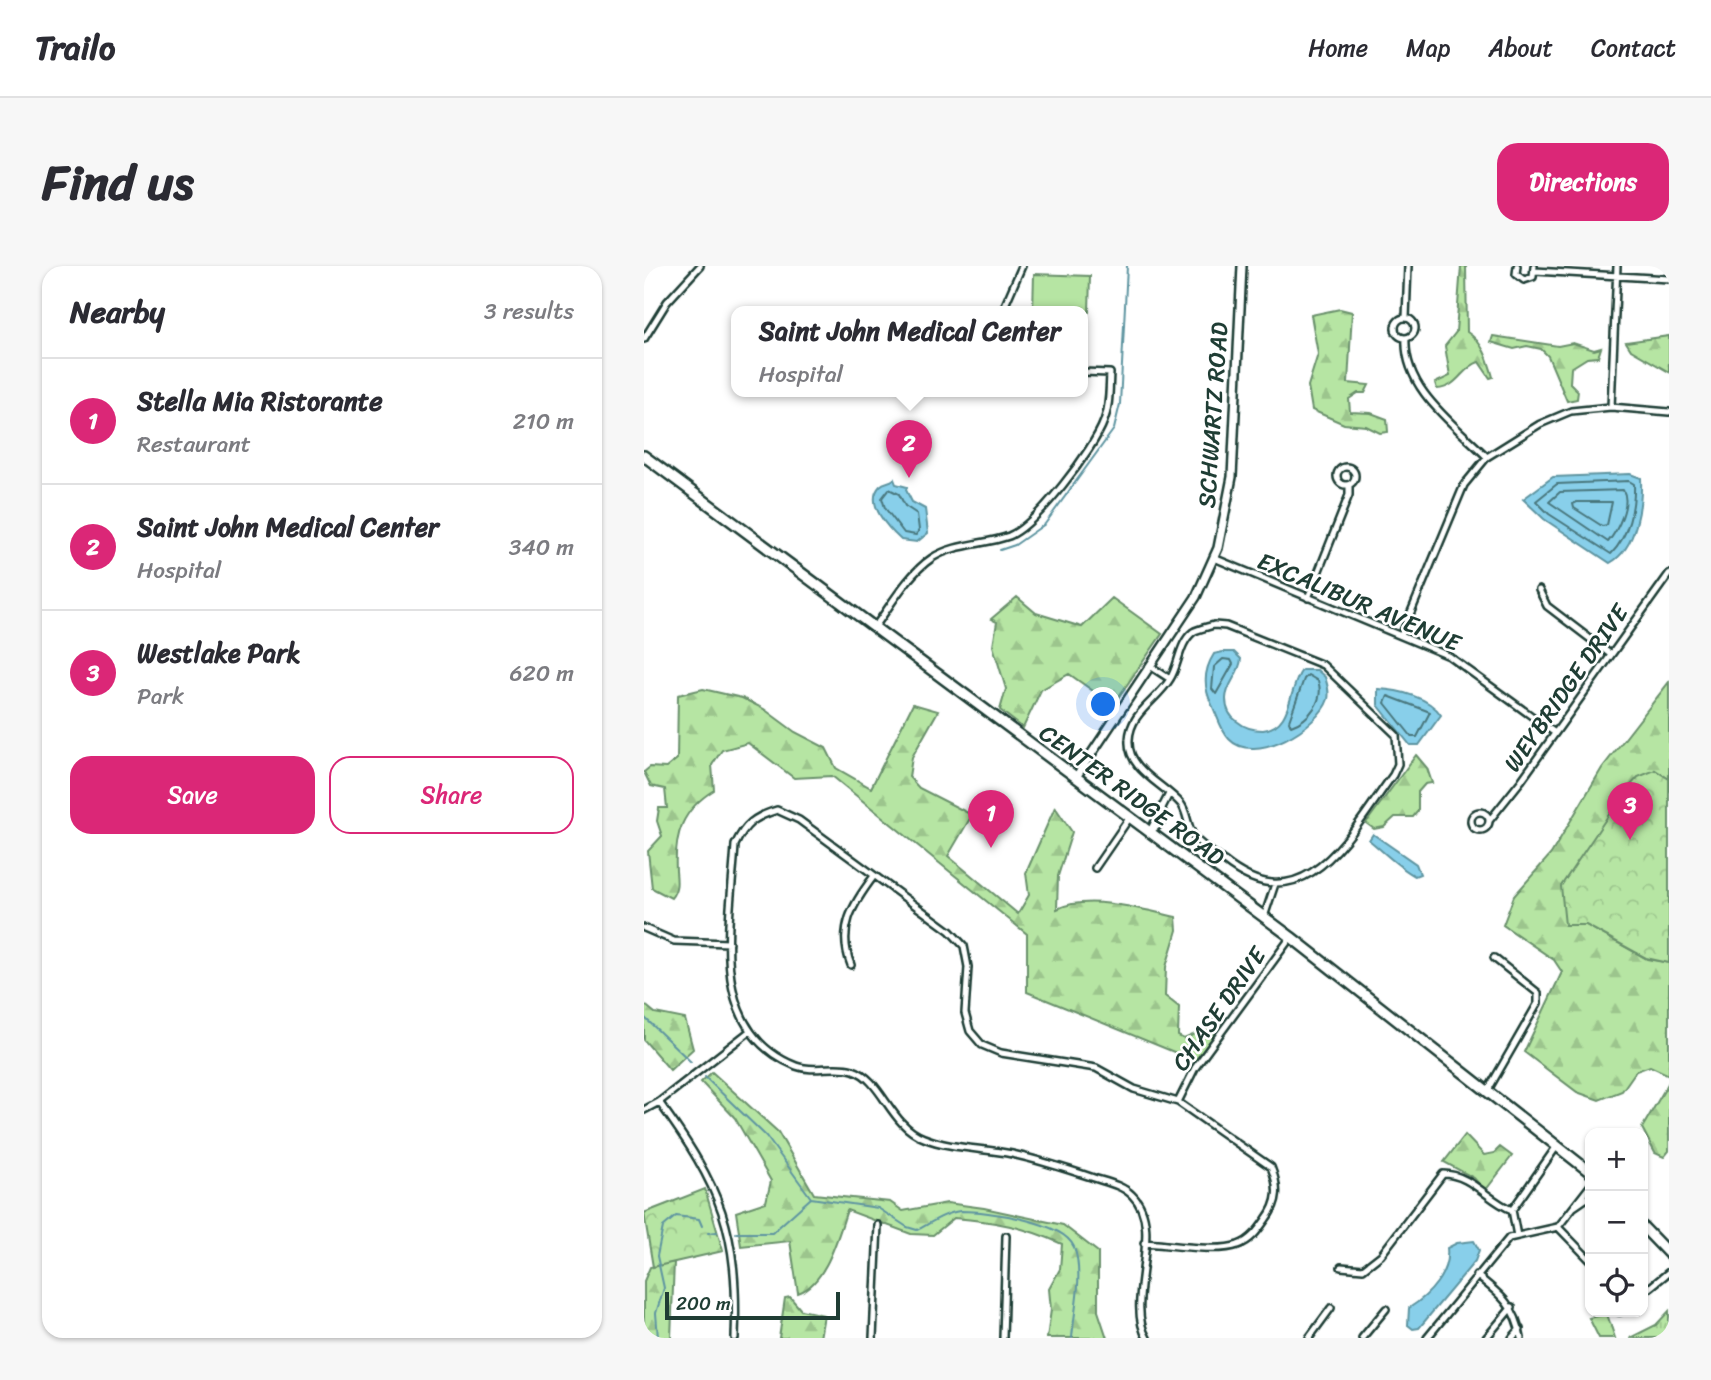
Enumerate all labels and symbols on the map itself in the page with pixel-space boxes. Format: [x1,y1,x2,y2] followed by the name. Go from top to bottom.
[1186,321,1240,509] street label: SCHWARTZ ROAD
[886,420,932,478] pin: 2
[1251,540,1469,664] street label: EXCALIBUR AVENUE
[1492,594,1641,781] street label: WEYBRIDGE DRIVE
[1086,687,1120,721] your location
[1030,713,1234,877] street label: CENTER RIDGE ROAD
[1607,782,1653,840] pin: 3
[968,790,1014,848] pin: 1
[1161,937,1278,1080] street label: CHASE DRIVE
[665,1289,840,1321] scale bar

